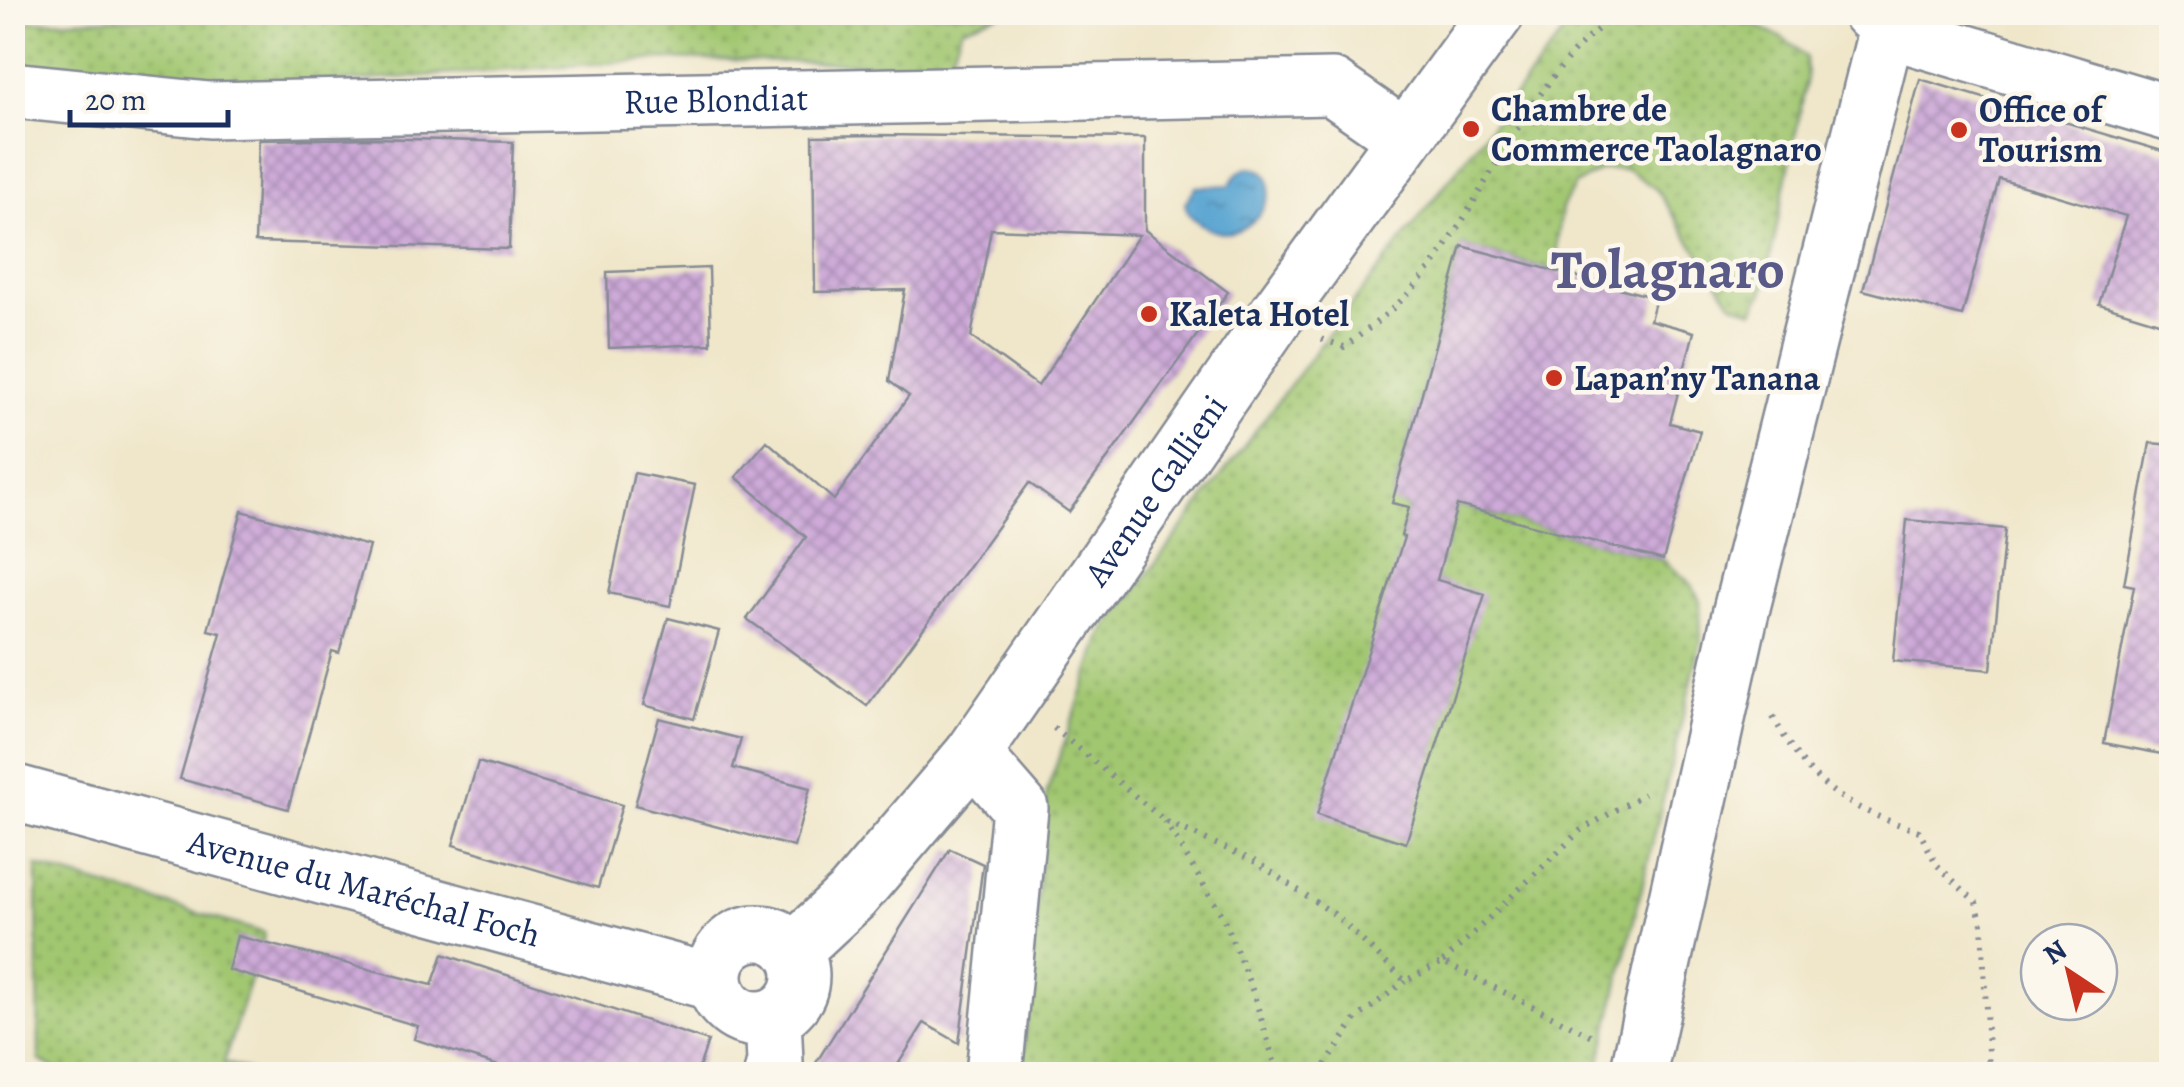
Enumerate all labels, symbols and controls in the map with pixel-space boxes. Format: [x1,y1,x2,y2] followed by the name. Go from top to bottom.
[70,65,228,127] scale bar
[623,74,809,126] street label: Rue Blondiat
[85,80,146,120] text: 20 m
[1491,85,1822,173] place label: Chambre de Commerce Taolagnaro
[1979,86,2108,174] place label: Office of Tourism
[1460,118,1482,140] marker: Chambre de Commerce Taolagnaro
[1948,119,1970,141] marker: Office of Tourism
[1551,232,1785,307] district label: Tolagnaro
[1169,290,1349,338] place label: Kaleta Hotel
[1138,303,1160,325] marker: Kaleta Hotel
[1574,354,1821,402] place label: Lapan’ny Tanana
[1543,367,1565,389] marker: Lapan’ny Tanana
[1072,385,1238,596] street label: Avenue Gallieni
[182,817,546,958] street label: Avenue du Maréchal Foch
[2019,922,2119,1022] north arrow
[2036,931,2074,974] text: N

